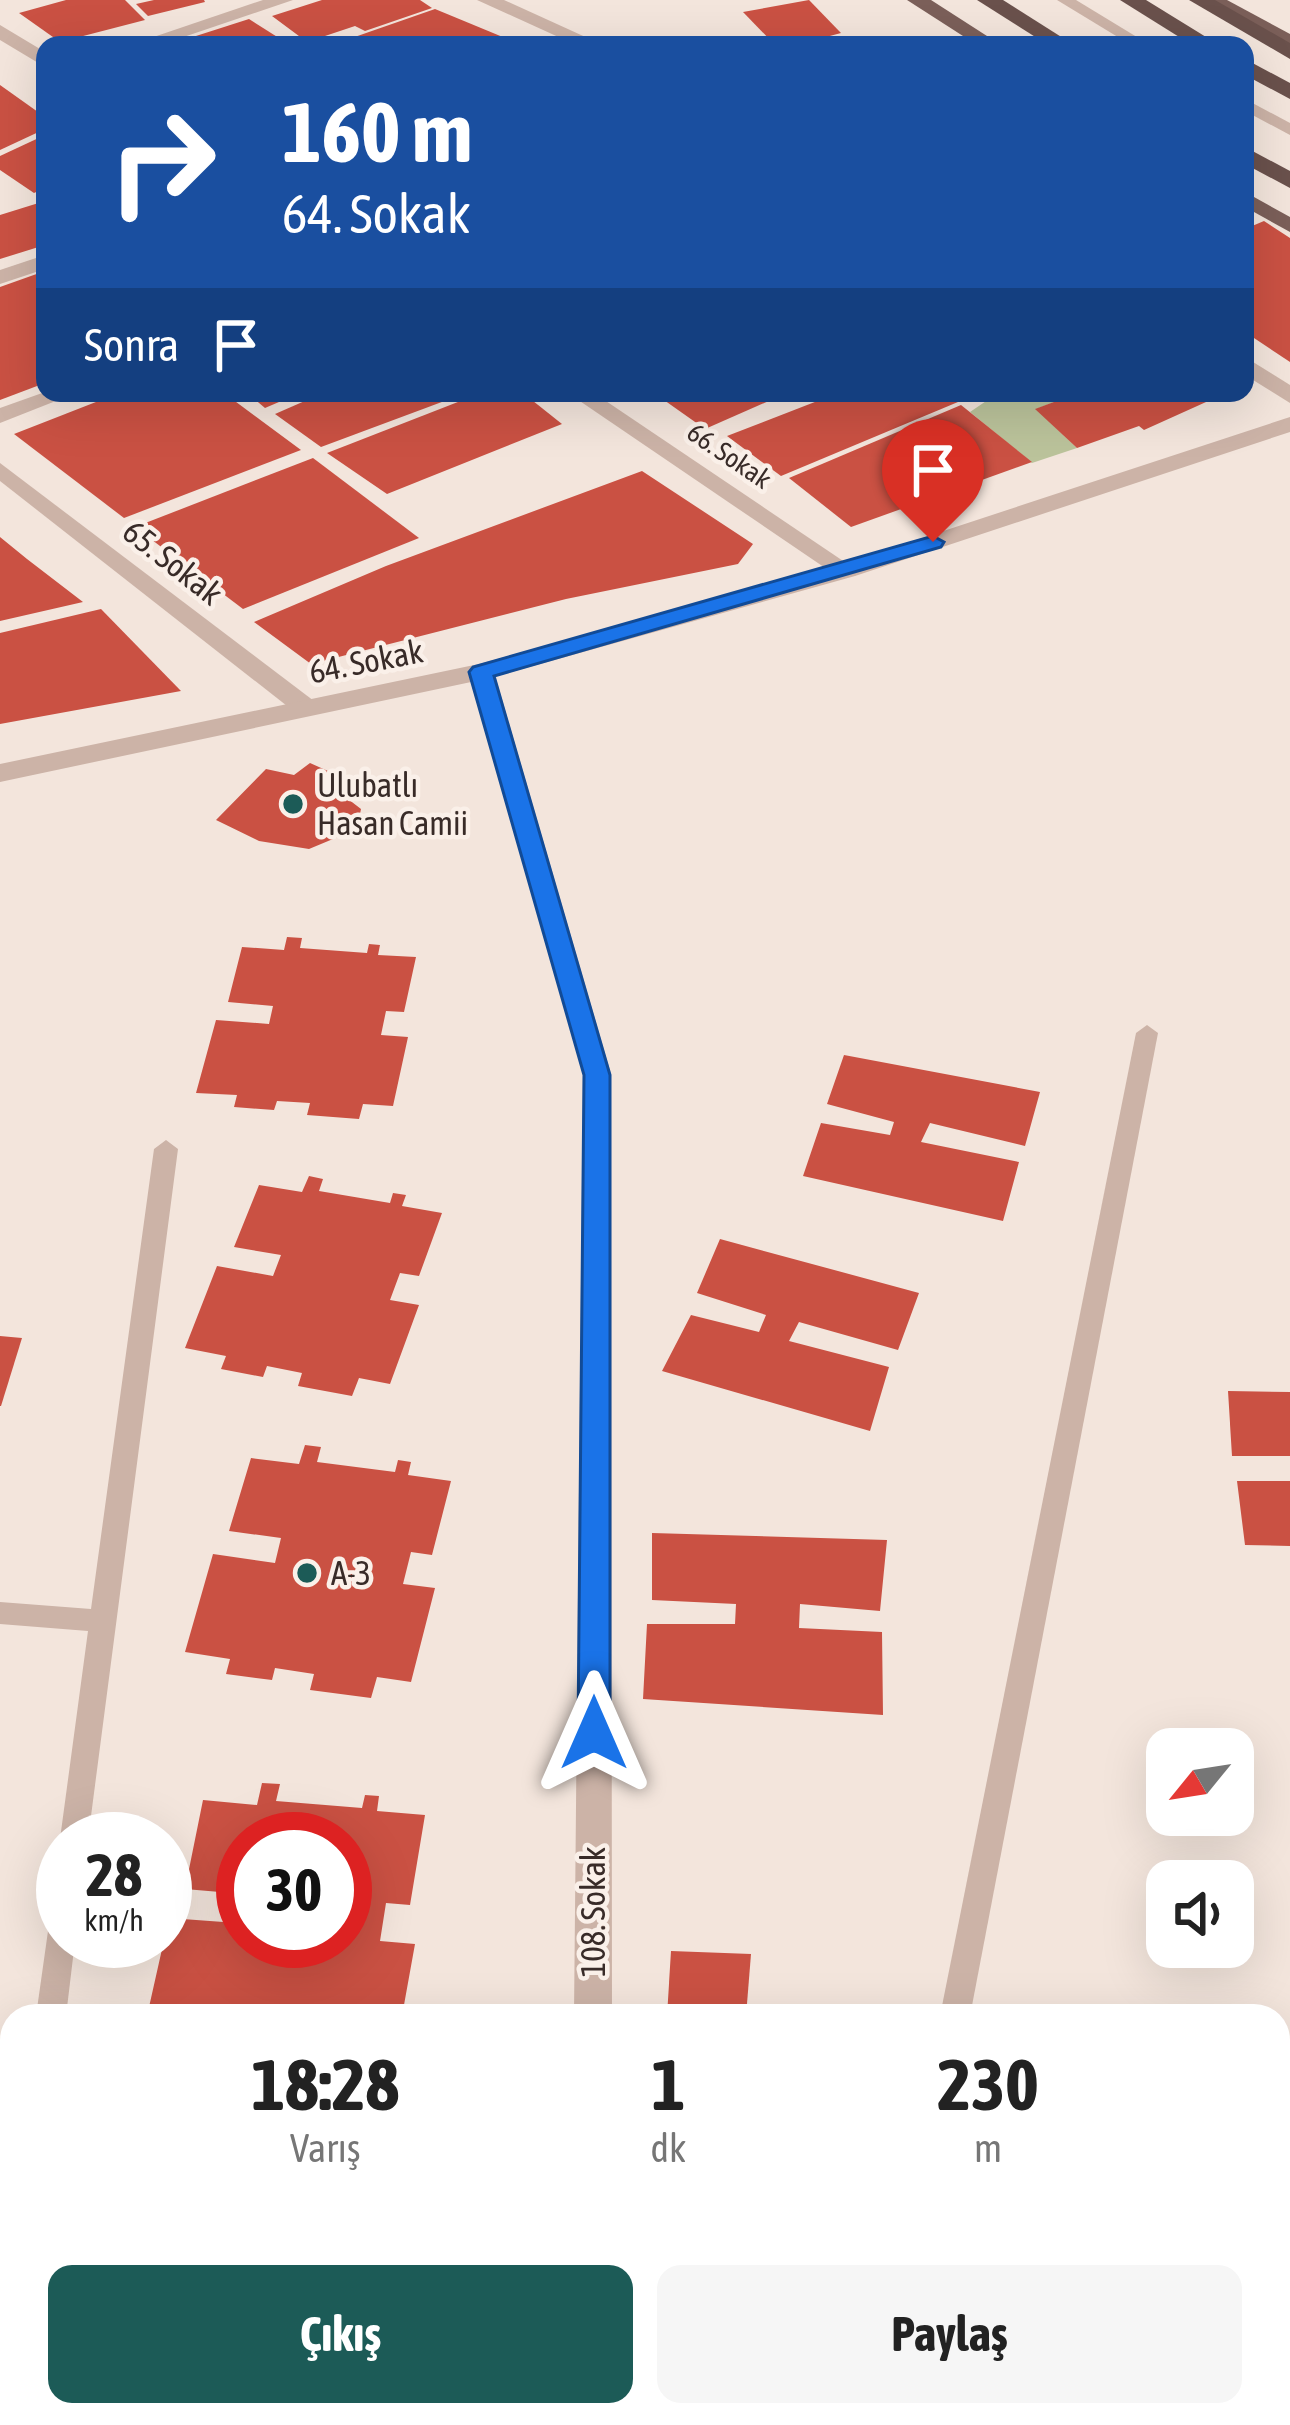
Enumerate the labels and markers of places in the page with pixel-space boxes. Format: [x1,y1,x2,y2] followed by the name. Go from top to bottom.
[882,419,984,542] pin
[317,766,468,842] place label: Ulubatlı Hasan Camii
[280,791,306,817] marker: Ulubatlı Hasan Camii
[331,1554,371,1592] place label: A-3
[294,1560,320,1586] marker: A-3

